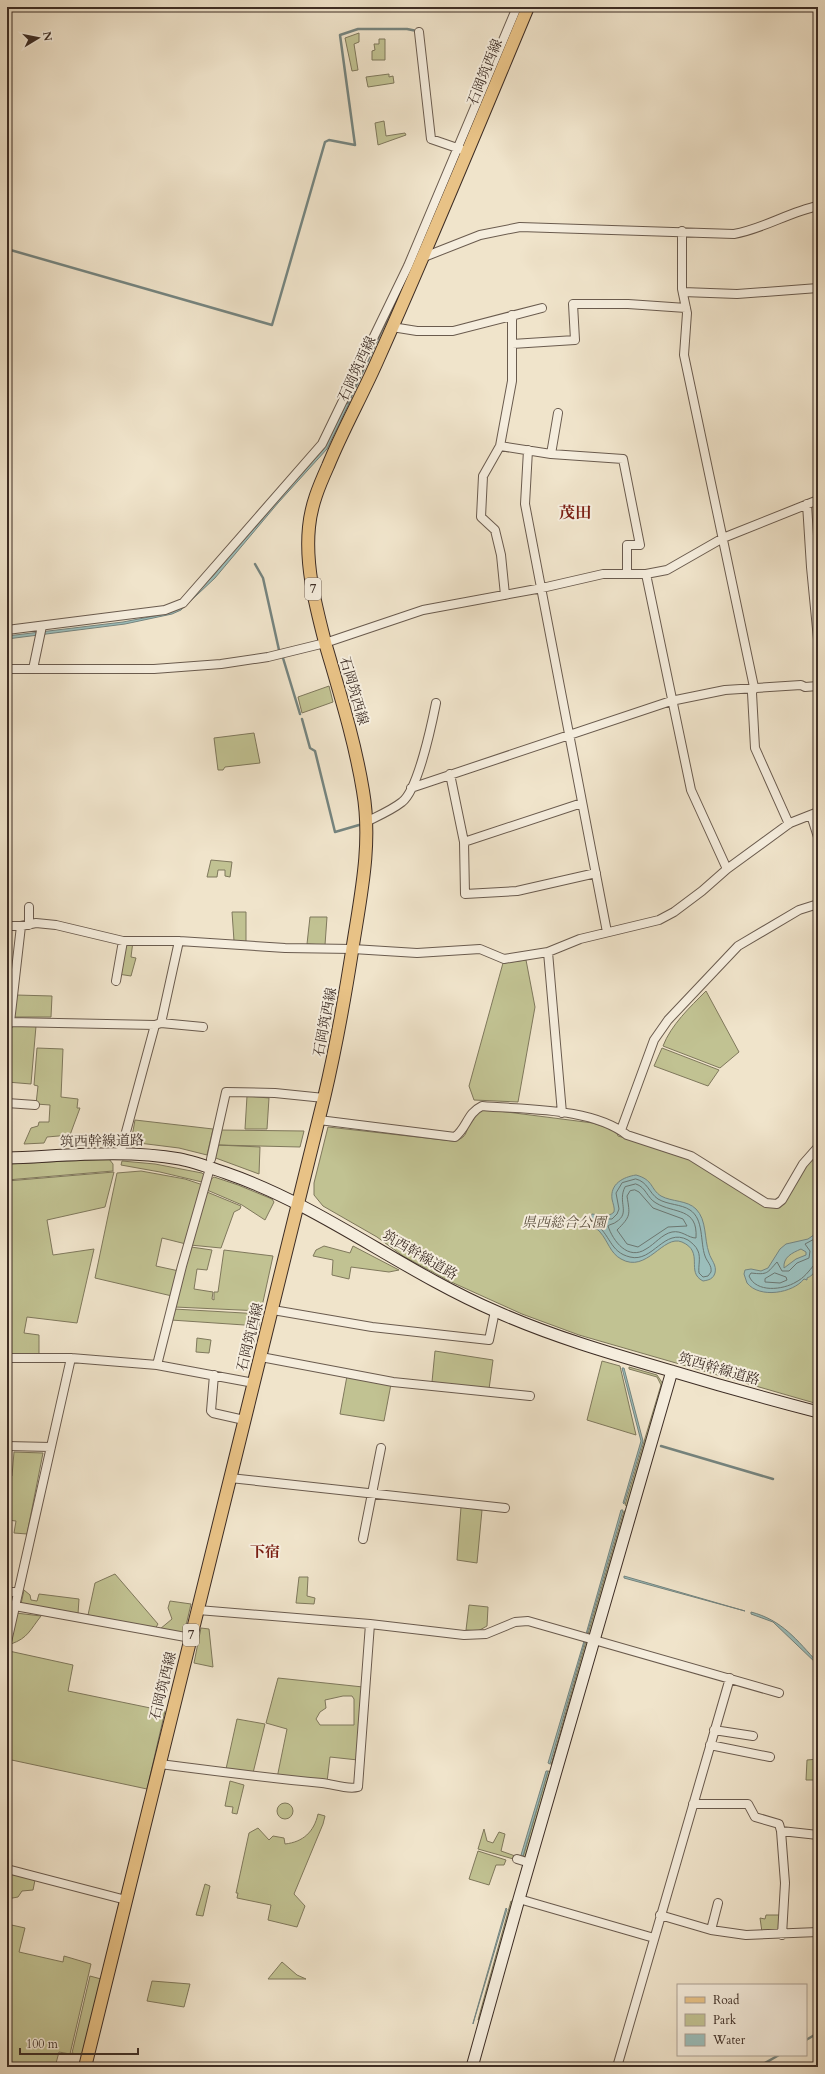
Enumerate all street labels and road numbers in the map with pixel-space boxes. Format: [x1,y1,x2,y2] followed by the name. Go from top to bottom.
[463,36,507,108] street label: 石岡筑西線
[334,333,380,405] street label: 石岡筑西線
[305,578,321,600] road number: 7
[335,655,373,727] street label: 石岡筑西線
[309,986,341,1058] street label: 石岡筑西線
[60,1131,144,1151] street label: 筑西幹線道路
[379,1226,461,1284] street label: 筑西幹線道路
[232,1301,268,1373] street label: 石岡筑西線
[676,1348,762,1390] street label: 筑西幹線道路
[183,1624,199,1646] road number: 7
[145,1650,181,1722] street label: 石岡筑西線

